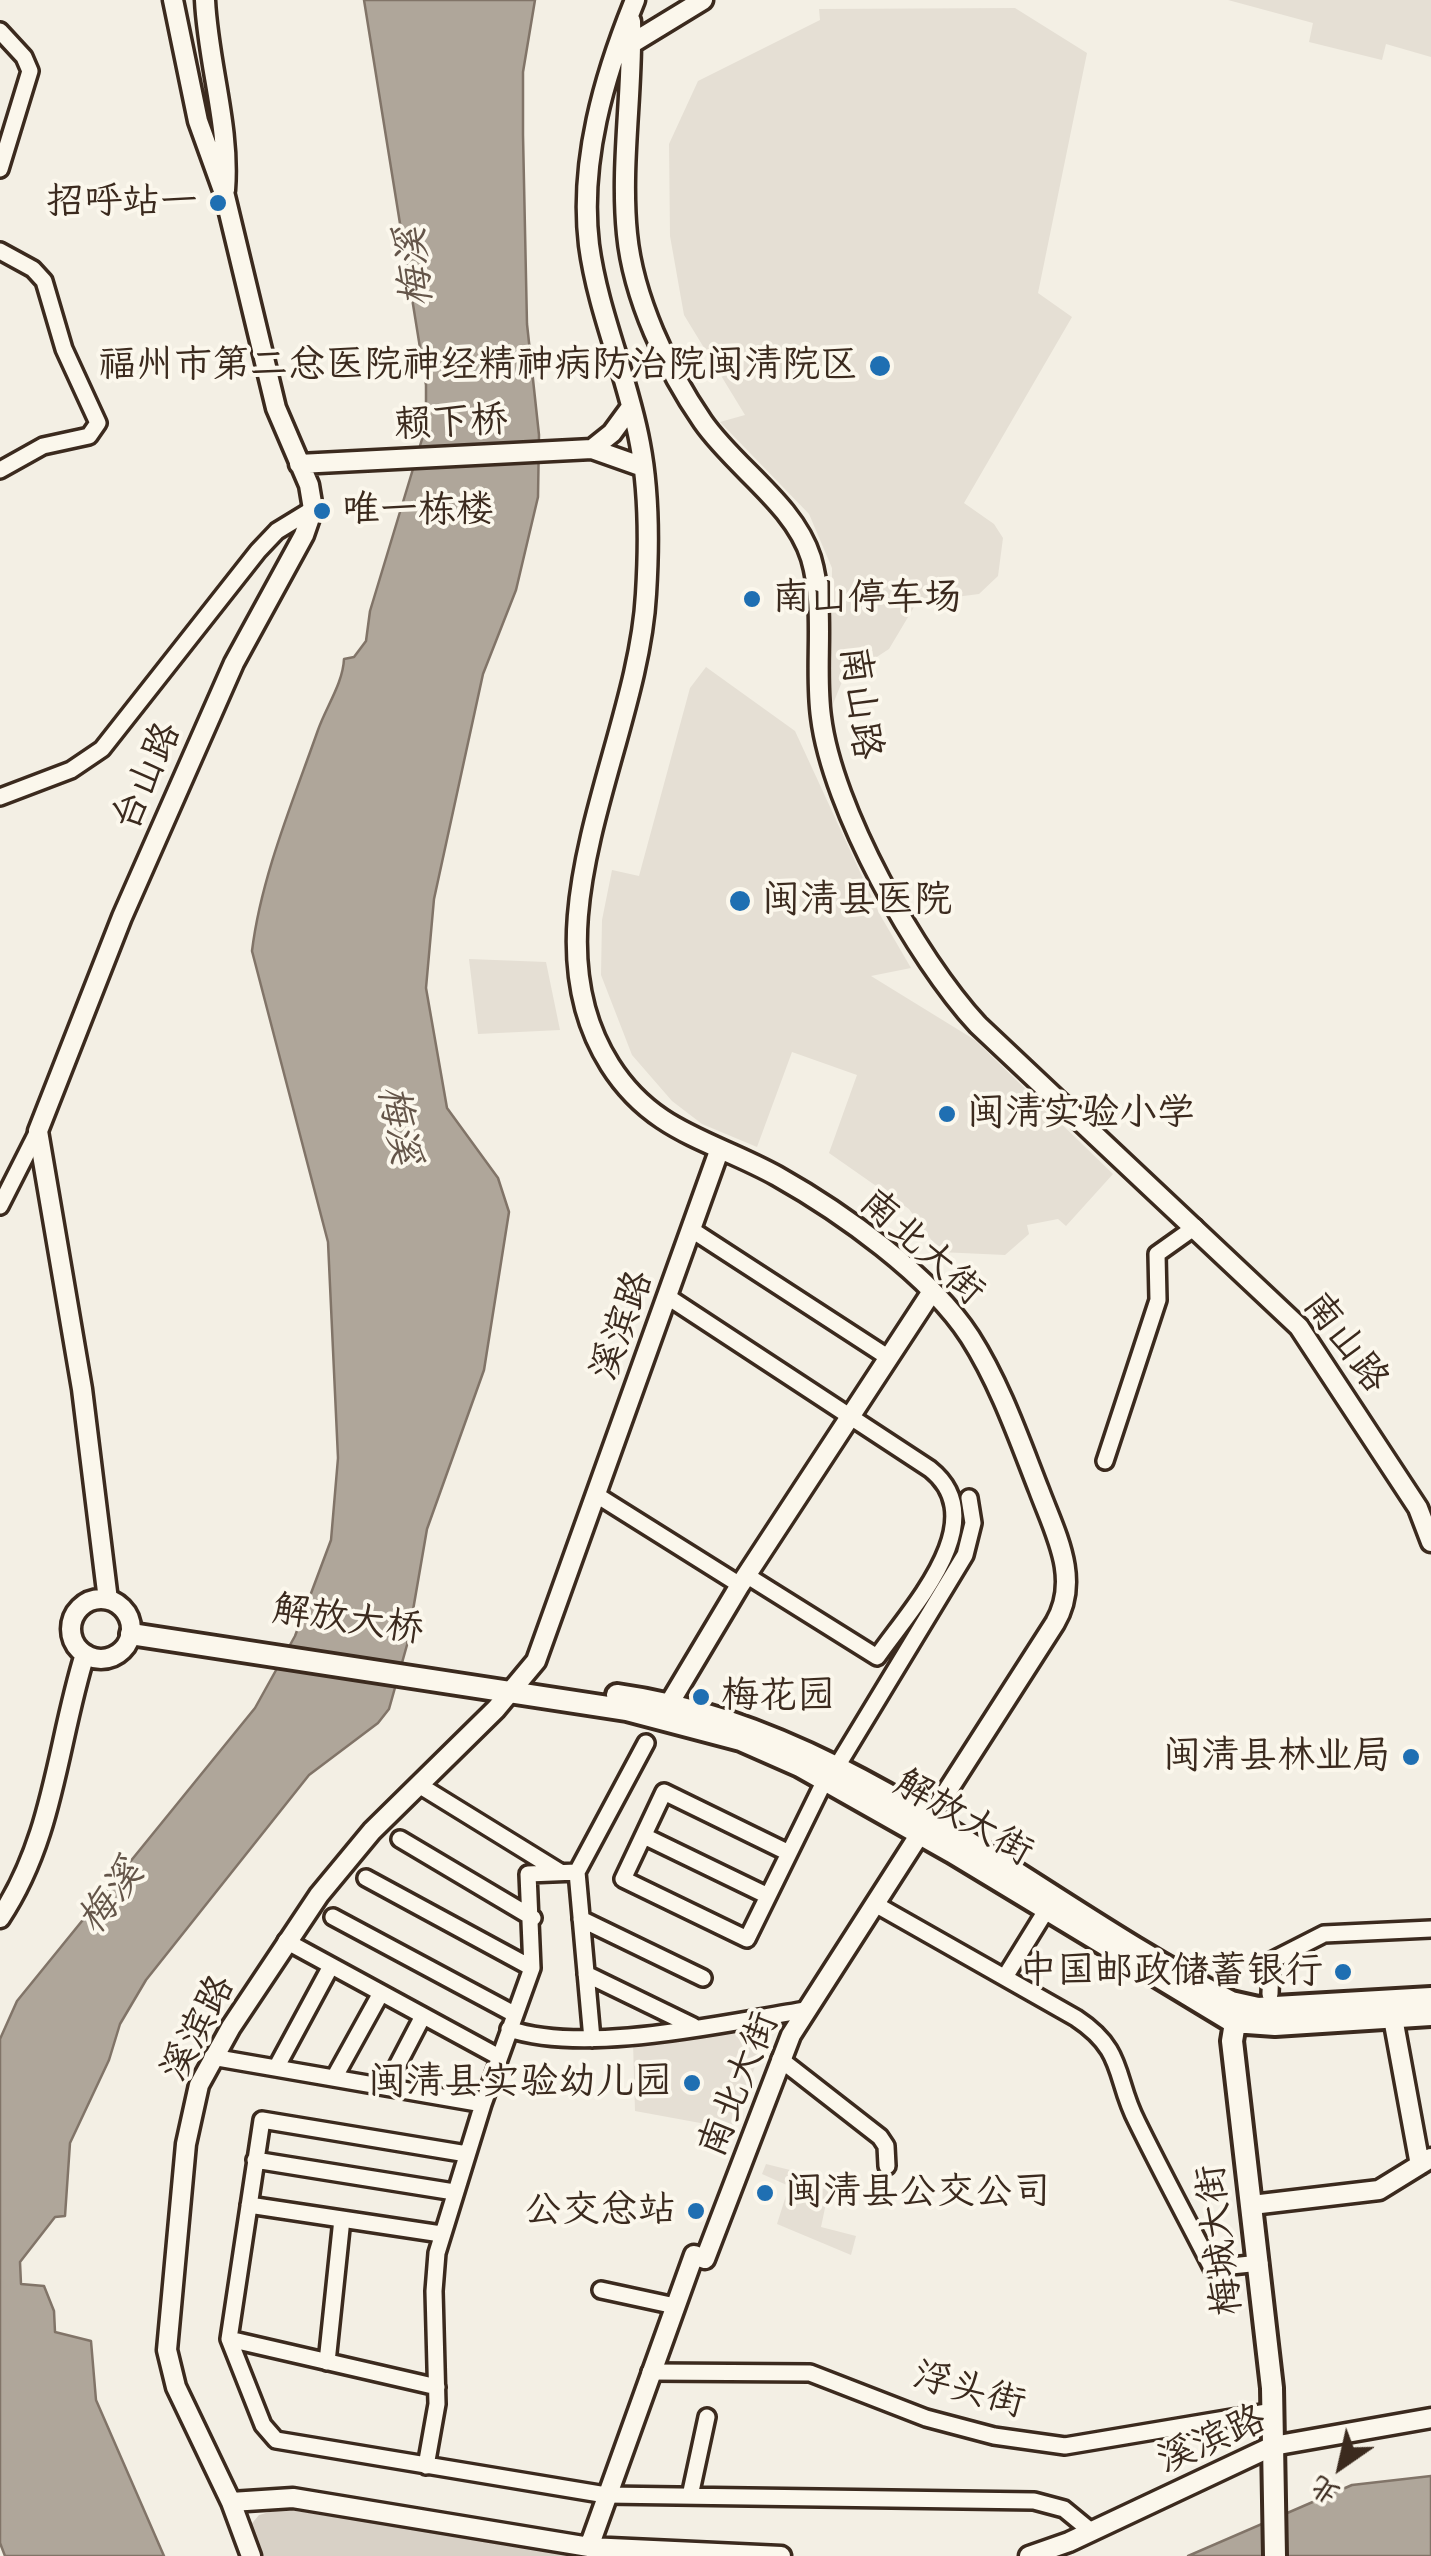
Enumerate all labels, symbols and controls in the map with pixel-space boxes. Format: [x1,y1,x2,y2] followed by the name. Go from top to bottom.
[46,180,198,226] place label: 招呼站一
[207,192,229,214] marker: 招呼站一
[388,225,444,309] water label: 梅溪
[98,343,858,389] place label: 福州市第二总医院神经精神病防治院闽清院区
[867,353,893,379] marker: 福州市第二总医院神经精神病防治院闽清院区
[393,398,509,450] street label: 赖下桥
[342,488,494,534] place label: 唯一栋楼
[311,500,333,522] marker: 唯一栋楼
[772,576,962,622] place label: 南山停车场
[741,588,763,610] marker: 南山停车场
[829,644,889,762] street label: 南山路
[104,716,192,838] street label: 台山路
[762,878,952,924] place label: 闽清县医院
[727,888,753,914] marker: 闽清县医院
[366,1081,428,1169] water label: 梅溪
[967,1091,1195,1137] place label: 闽清实验小学
[936,1103,958,1125] marker: 闽清实验小学
[849,1180,993,1316] street label: 南北大街
[582,1265,664,1387] street label: 溪滨路
[1292,1284,1398,1402] street label: 南山路
[270,1588,426,1654] street label: 解放大桥
[721,1674,835,1720] place label: 梅花园
[690,1686,712,1708] marker: 梅花园
[1163,1734,1391,1780] place label: 闽清县林业局
[1400,1746,1422,1768] marker: 闽清县林业局
[886,1761,1040,1877] street label: 解放大街
[69,1852,155,1944] water label: 梅溪
[1019,1949,1323,1995] place label: 中国邮政储蓄银行
[1332,1961,1354,1983] marker: 中国邮政储蓄银行
[152,1968,246,2090] street label: 溪滨路
[690,2006,790,2164] street label: 南北大街
[368,2060,672,2106] place label: 闽清县实验幼儿园
[681,2072,703,2094] marker: 闽清县实验幼儿园
[1189,2162,1253,2318] street label: 梅城大街
[785,2170,1051,2216] place label: 闽清县公交公司
[754,2182,776,2204] marker: 闽清县公交公司
[524,2188,676,2234] place label: 公交总站
[685,2200,707,2222] marker: 公交总站
[908,2353,1030,2429] street label: 浮头街
[1151,2397,1273,2485] street label: 溪滨路
[1291,2416,1391,2516] north arrow
[1303,2469,1345,2513] text: 北

